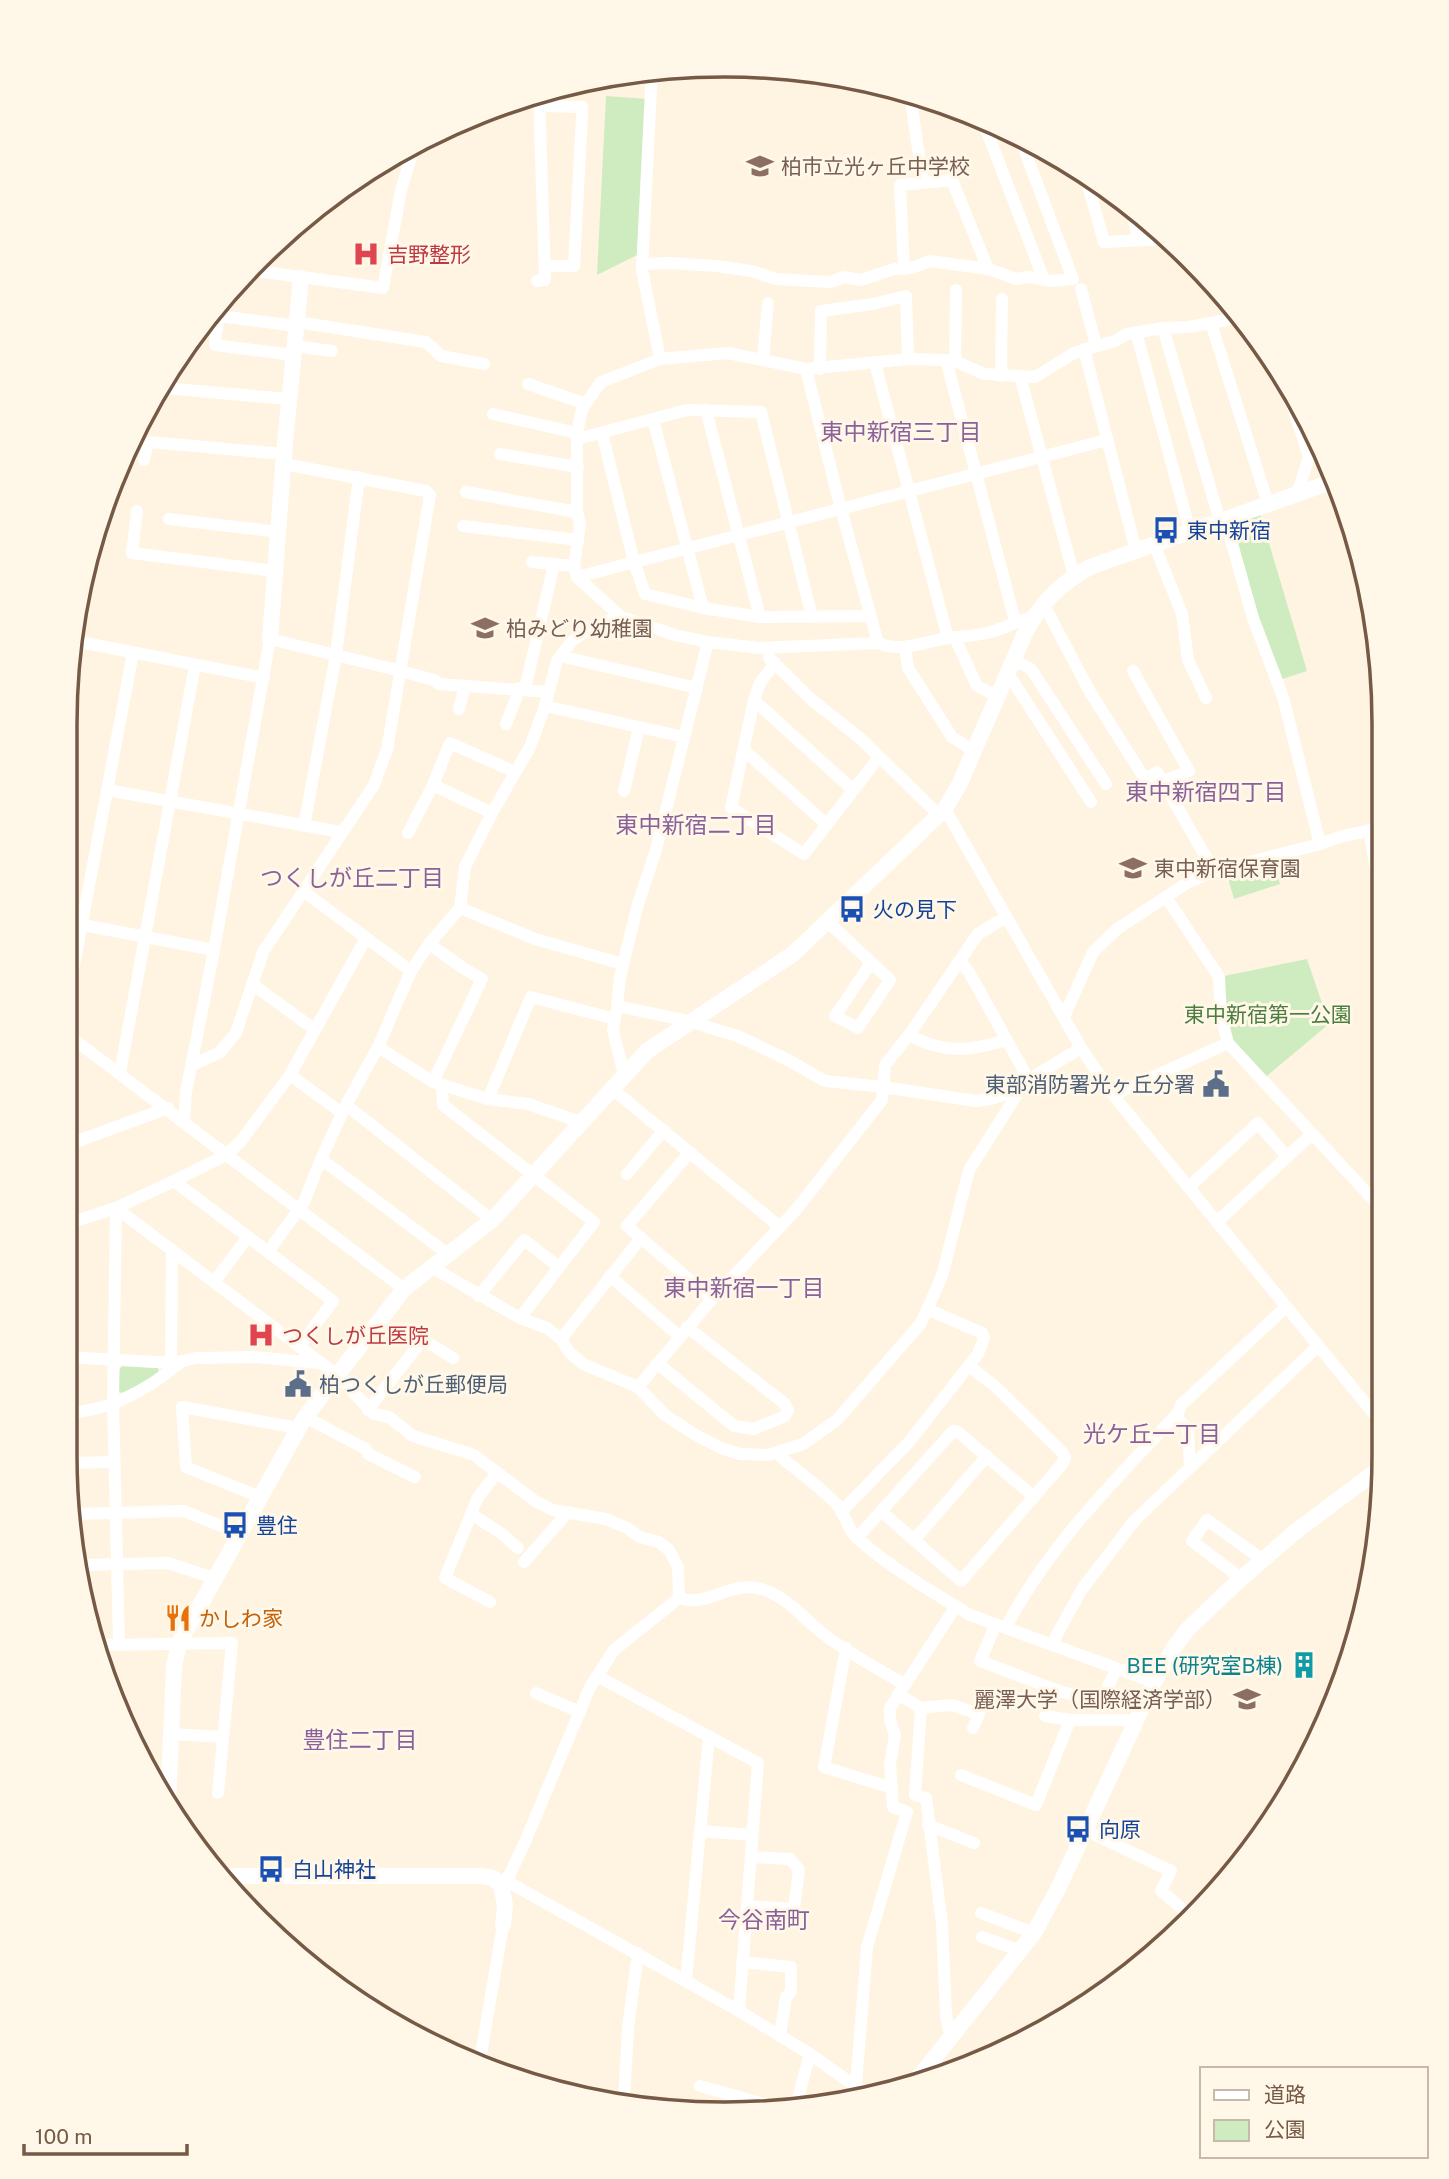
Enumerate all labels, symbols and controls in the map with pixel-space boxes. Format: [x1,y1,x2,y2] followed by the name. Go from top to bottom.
[745,151,775,181] school or university icon: 柏市立光ヶ丘中学校
[781,154,970,179] place label: 柏市立光ヶ丘中学校
[351,239,381,269] hospital icon: 吉野整形
[387,242,471,267] place label: 吉野整形
[821,418,982,445] district label: 東中新宿三丁目
[1151,515,1181,545] bus stop icon: 東中新宿
[1187,518,1271,543] place label: 東中新宿
[470,613,500,643] school or university icon: 柏みどり幼稚園
[506,616,653,641] place label: 柏みどり幼稚園
[1126,778,1287,805] district label: 東中新宿四丁目
[616,811,777,838] district label: 東中新宿二丁目
[1118,853,1148,883] school or university icon: 東中新宿保育園
[1154,856,1301,881] place label: 東中新宿保育園
[260,864,444,891] district label: つくしが丘二丁目
[837,894,867,924] bus stop icon: 火の見下
[873,897,957,922] place label: 火の見下
[1184,1002,1352,1027] park label: 東中新宿第一公園
[1201,1069,1231,1099] public building icon: 東部消防署光ヶ丘分署
[985,1072,1195,1097] place label: 東部消防署光ヶ丘分署
[664,1274,825,1301] district label: 東中新宿一丁目
[246,1320,276,1350] hospital icon: つくしが丘医院
[282,1323,429,1348] place label: つくしが丘医院
[283,1369,313,1399] public building icon: 柏つくしが丘郵便局
[319,1372,508,1397] place label: 柏つくしが丘郵便局
[1083,1420,1221,1447] district label: 光ケ丘一丁目
[220,1510,250,1540] bus stop icon: 豊住
[256,1513,298,1538] place label: 豊住
[163,1603,193,1633] restaurant icon: かしわ家
[199,1606,283,1631] place label: かしわ家
[1289,1650,1319,1680] building icon: BEE (研究室B棟)
[1127,1653,1283,1678] place label: BEE (研究室B棟)
[1232,1684,1262,1714] school or university icon: 麗澤大学（国際経済学部）
[974,1687,1226,1712] place label: 麗澤大学（国際経済学部）
[303,1726,418,1753] district label: 豊住二丁目
[1063,1814,1093,1844] bus stop icon: 向原
[1099,1817,1141,1842] place label: 向原
[256,1854,286,1884] bus stop icon: 白山神社
[292,1857,376,1882] place label: 白山神社
[718,1906,810,1933] district label: 今谷南町
[1200,2067,1428,2158] legend
[1264,2082,1306,2107] text: 道路
[24,2112,187,2156] scale bar
[1264,2117,1306,2142] text: 公園
[35,2124,92,2149] text: 100 m

